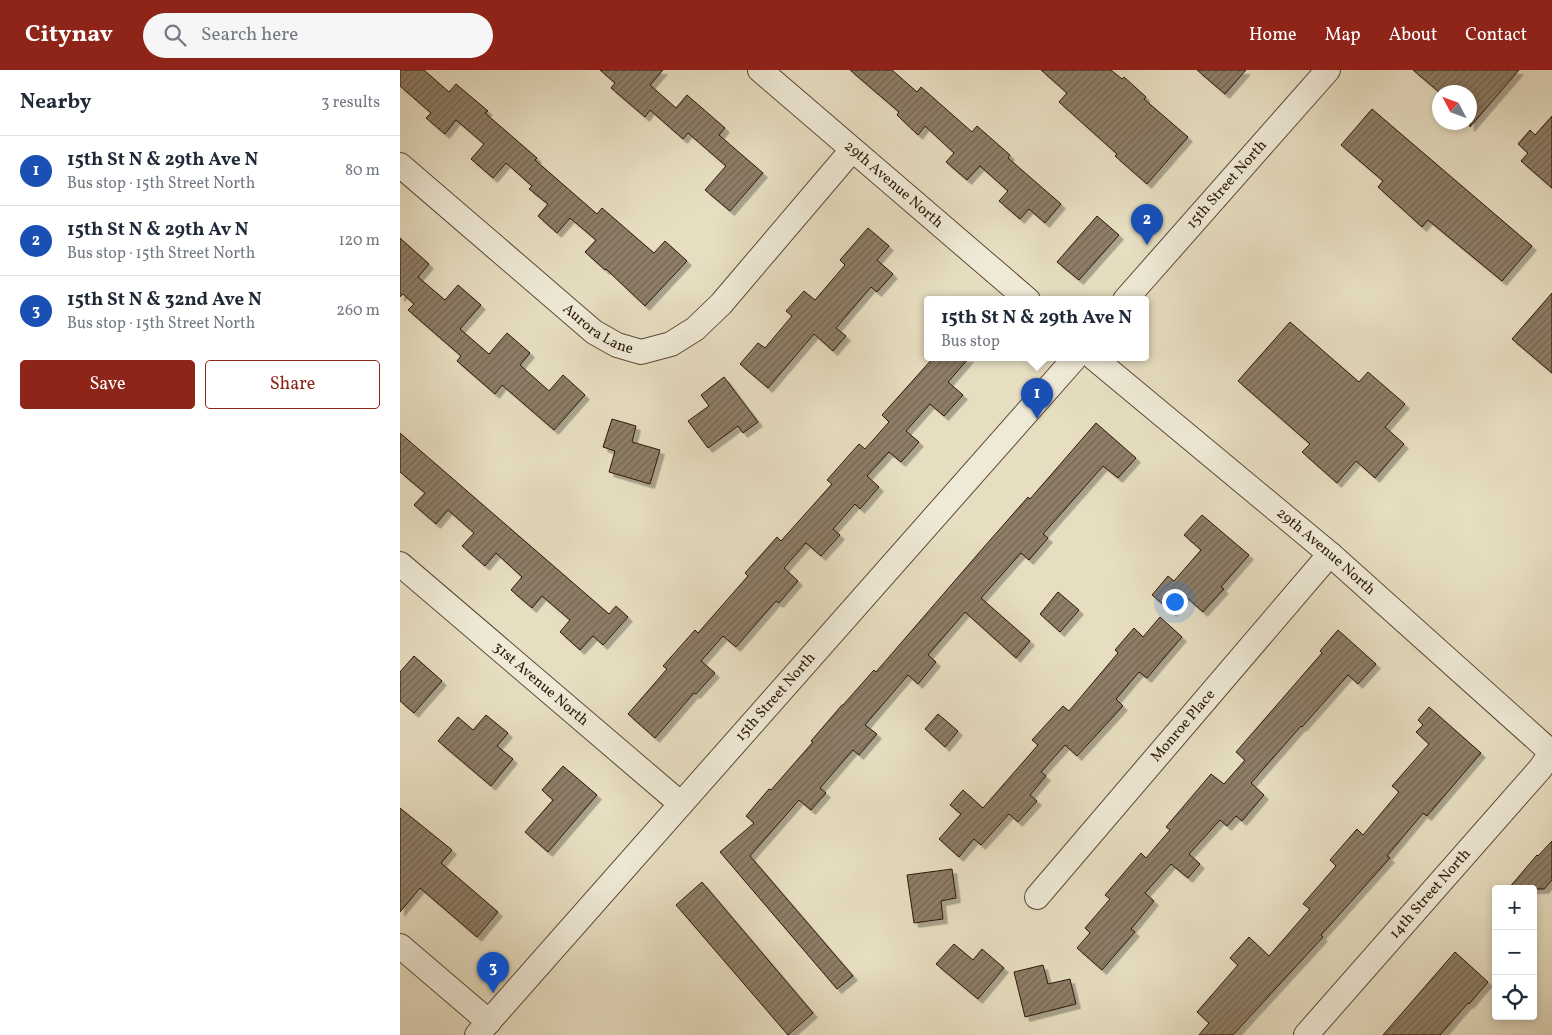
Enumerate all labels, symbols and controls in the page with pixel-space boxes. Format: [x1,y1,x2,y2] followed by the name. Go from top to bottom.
[143,13,493,58] search box
[25,18,113,52] text: Citynav
[161,21,189,49] icon: search
[201,22,298,48] text: Search here
[1249,23,1297,48] text: Home
[1325,23,1361,48] text: Map
[1389,23,1437,48] text: About
[1465,23,1527,48] text: Contact
[1432,85,1477,130] north arrow
[20,88,91,117] text: Nearby
[321,92,380,114] text: 3 results
[1182,135,1272,234] street label: 15th Street North
[839,136,948,233] street label: 29th Avenue North
[67,147,258,173] text: 15th St N & 29th Ave N
[33,160,39,182] text: 1
[345,160,380,182] text: 80 m
[67,173,255,195] text: Bus stop · 15th Street North
[1131,204,1163,245] pin: 2
[67,217,249,243] text: 15th St N & 29th Av N
[32,230,40,252] text: 2
[338,230,380,252] text: 120 m
[67,243,255,265] text: Bus stop · 15th Street North
[67,287,262,313] text: 15th St N & 32nd Ave N
[924,296,1149,361] popup
[558,299,636,360] street label: Aurora Lane
[32,300,40,322] text: 3
[336,300,380,322] text: 260 m
[941,305,1132,331] text: 15th St N & 29th Ave N
[67,313,255,335] text: Bus stop · 15th Street North
[941,331,1000,353] text: Bus stop
[20,360,195,409] button: Save
[205,360,380,409] button: Share
[1021,378,1053,419] pin: 1
[1272,503,1380,600] street label: 29th Avenue North
[1162,589,1188,615] your location
[488,637,593,731] street label: 31st Avenue North
[731,648,821,746] street label: 15th Street North
[1146,685,1220,767] street label: Monroe Place
[1385,844,1476,944] street label: 14th Street North
[1492,885,1537,1020] map controls
[1492,885,1537,930] button: +
[1492,930,1537,975] button: −
[477,952,509,993] pin: 3
[1492,975,1537,1020] button: locate

